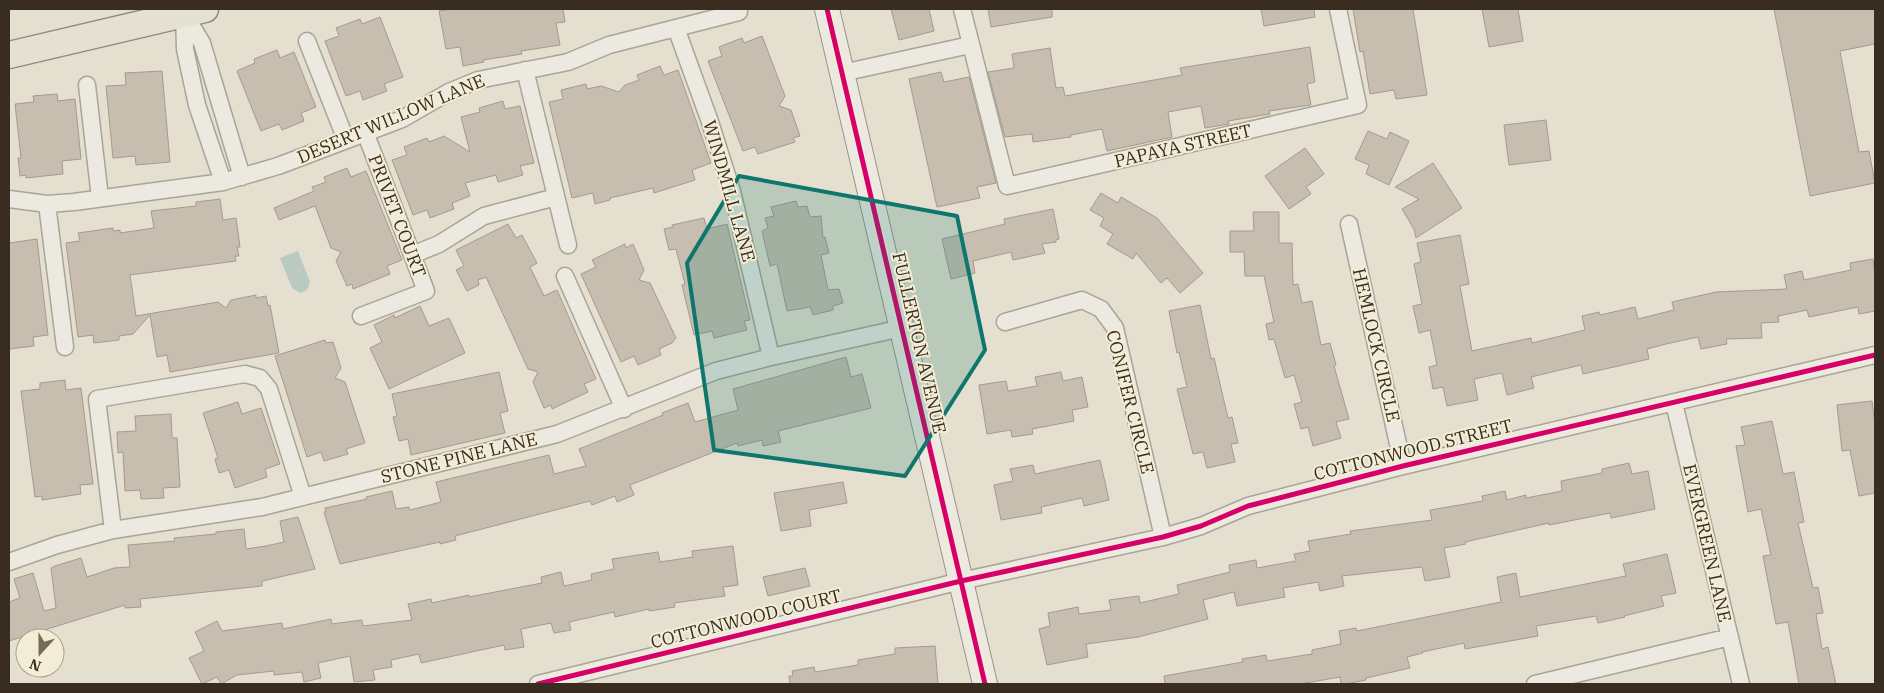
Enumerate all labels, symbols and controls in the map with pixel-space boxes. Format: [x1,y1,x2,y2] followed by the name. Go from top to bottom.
[293,69,488,169] street label: DESERT WILLOW LANE
[698,117,761,264] street label: WINDMILL LANE
[1112,118,1254,173] street label: PAPAYA STREET
[363,151,432,281] street label: PRIVET COURT
[887,250,952,436] street label: FULLERTON AVENUE
[1348,266,1405,424] street label: HEMLOCK CIRCLE
[1101,328,1159,476] street label: CONIFER CIRCLE
[1311,414,1515,485] street label: COTTONWOOD STREET
[378,427,540,488] street label: STONE PINE LANE
[1678,461,1737,624] street label: EVERGREEN LANE
[648,584,844,653] street label: COTTONWOOD COURT
[15,628,65,678] north arrow
[27,655,44,676] text: N

